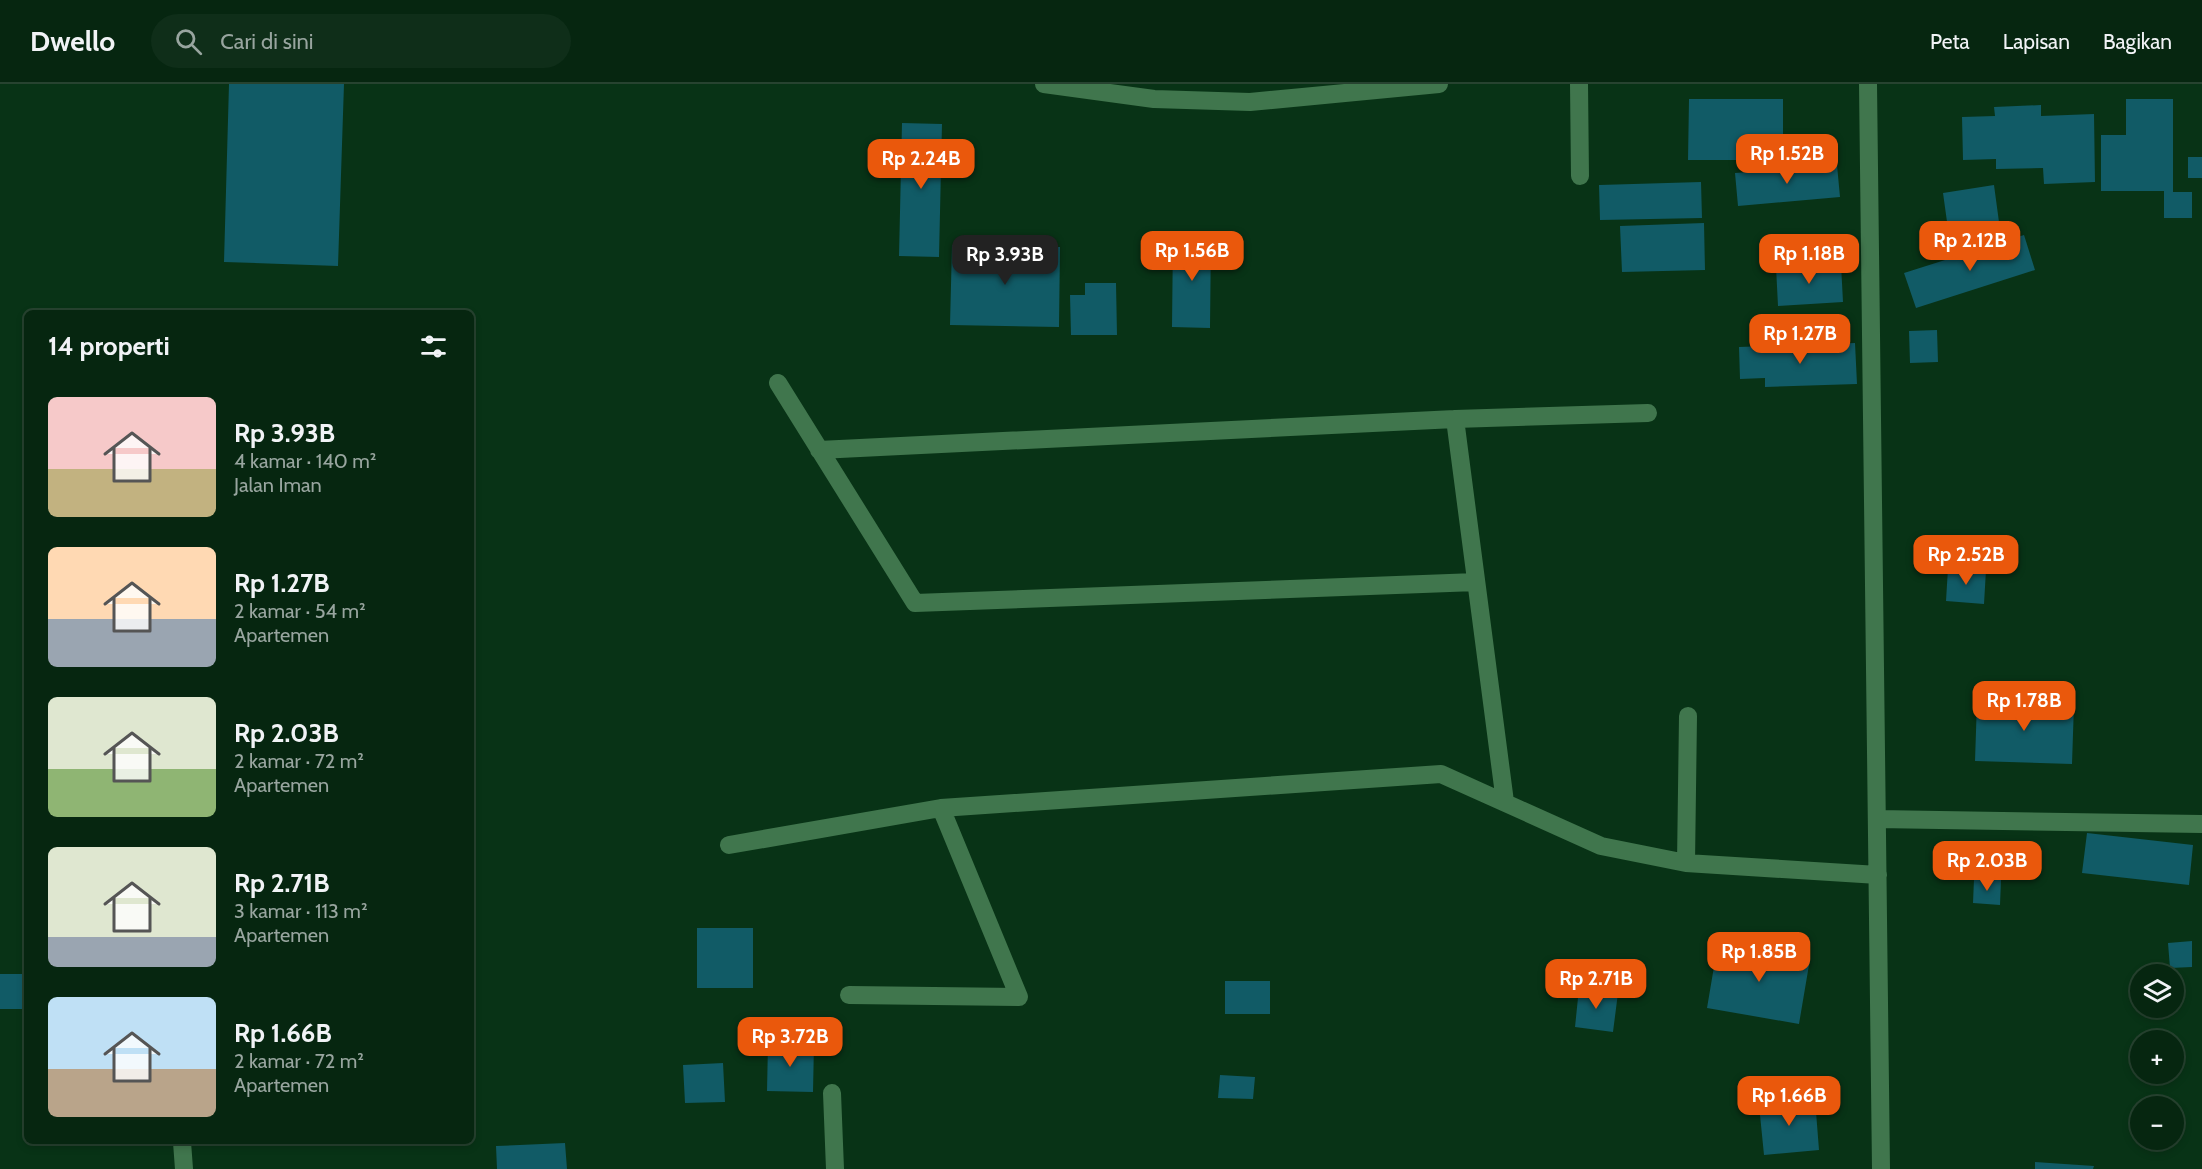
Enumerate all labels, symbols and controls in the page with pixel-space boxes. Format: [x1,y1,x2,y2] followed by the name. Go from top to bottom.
[151,14,571,68] search box
[30,24,115,58] text: Dwello
[172,25,205,58] icon: search
[220,28,314,55] text: Cari di sini
[1930,29,1970,54] text: Peta
[2003,29,2070,54] text: Lapisan
[2103,29,2172,54] text: Bagikan
[1725,134,1849,185] pin: Rp 1.52B
[859,139,983,190] pin: Rp 2.24B
[1750,141,1824,165] text: Rp 1.52B
[882,146,960,170] text: Rp 2.24B
[1908,221,2032,272] pin: Rp 2.12B
[1933,228,2007,252] text: Rp 2.12B
[1130,231,1254,282] pin: Rp 1.56B
[1747,234,1871,285] pin: Rp 1.18B
[943,235,1067,286] pin: Rp 3.93B
[1155,238,1229,262] text: Rp 1.56B
[1773,241,1845,265] text: Rp 1.18B
[966,242,1044,266] text: Rp 3.93B
[1738,314,1862,365] pin: Rp 1.27B
[1763,321,1837,345] text: Rp 1.27B
[48,330,170,362] text: 14 properti
[417,330,450,363] icon: filters
[234,417,335,449] text: Rp 3.93B
[96,421,168,493] icon: home
[234,449,376,473] text: 4 kamar · 140 m²
[234,473,322,497] text: Jalan Iman
[1904,535,2028,586] pin: Rp 2.52B
[1927,542,2005,566] text: Rp 2.52B
[234,567,329,599] text: Rp 1.27B
[96,571,168,643] icon: home
[234,599,366,623] text: 2 kamar · 54 m²
[234,623,329,647] text: Apartemen
[1962,681,2086,732] pin: Rp 1.78B
[1987,688,2061,712] text: Rp 1.78B
[234,717,339,749] text: Rp 2.03B
[96,721,168,793] icon: home
[234,749,364,773] text: 2 kamar · 72 m²
[234,773,329,797] text: Apartemen
[1925,841,2049,892] pin: Rp 2.03B
[1947,848,2027,872] text: Rp 2.03B
[234,867,329,899] text: Rp 2.71B
[96,871,168,943] icon: home
[234,899,368,923] text: 3 kamar · 113 m²
[234,923,329,947] text: Apartemen
[1697,932,1821,983] pin: Rp 1.85B
[1721,939,1797,963] text: Rp 1.85B
[1534,959,1658,1010] pin: Rp 2.71B
[2130,964,2184,1150] map controls
[2130,964,2184,1018] button: layers
[1559,966,1633,990] text: Rp 2.71B
[234,1017,332,1049] text: Rp 1.66B
[728,1017,852,1068] pin: Rp 3.72B
[96,1021,168,1093] icon: home
[752,1024,828,1048] text: Rp 3.72B
[2130,1030,2184,1084] button: +
[234,1049,364,1073] text: 2 kamar · 72 m²
[234,1073,329,1097] text: Apartemen
[1727,1076,1851,1127] pin: Rp 1.66B
[1751,1083,1827,1107] text: Rp 1.66B
[2130,1096,2184,1150] button: −

